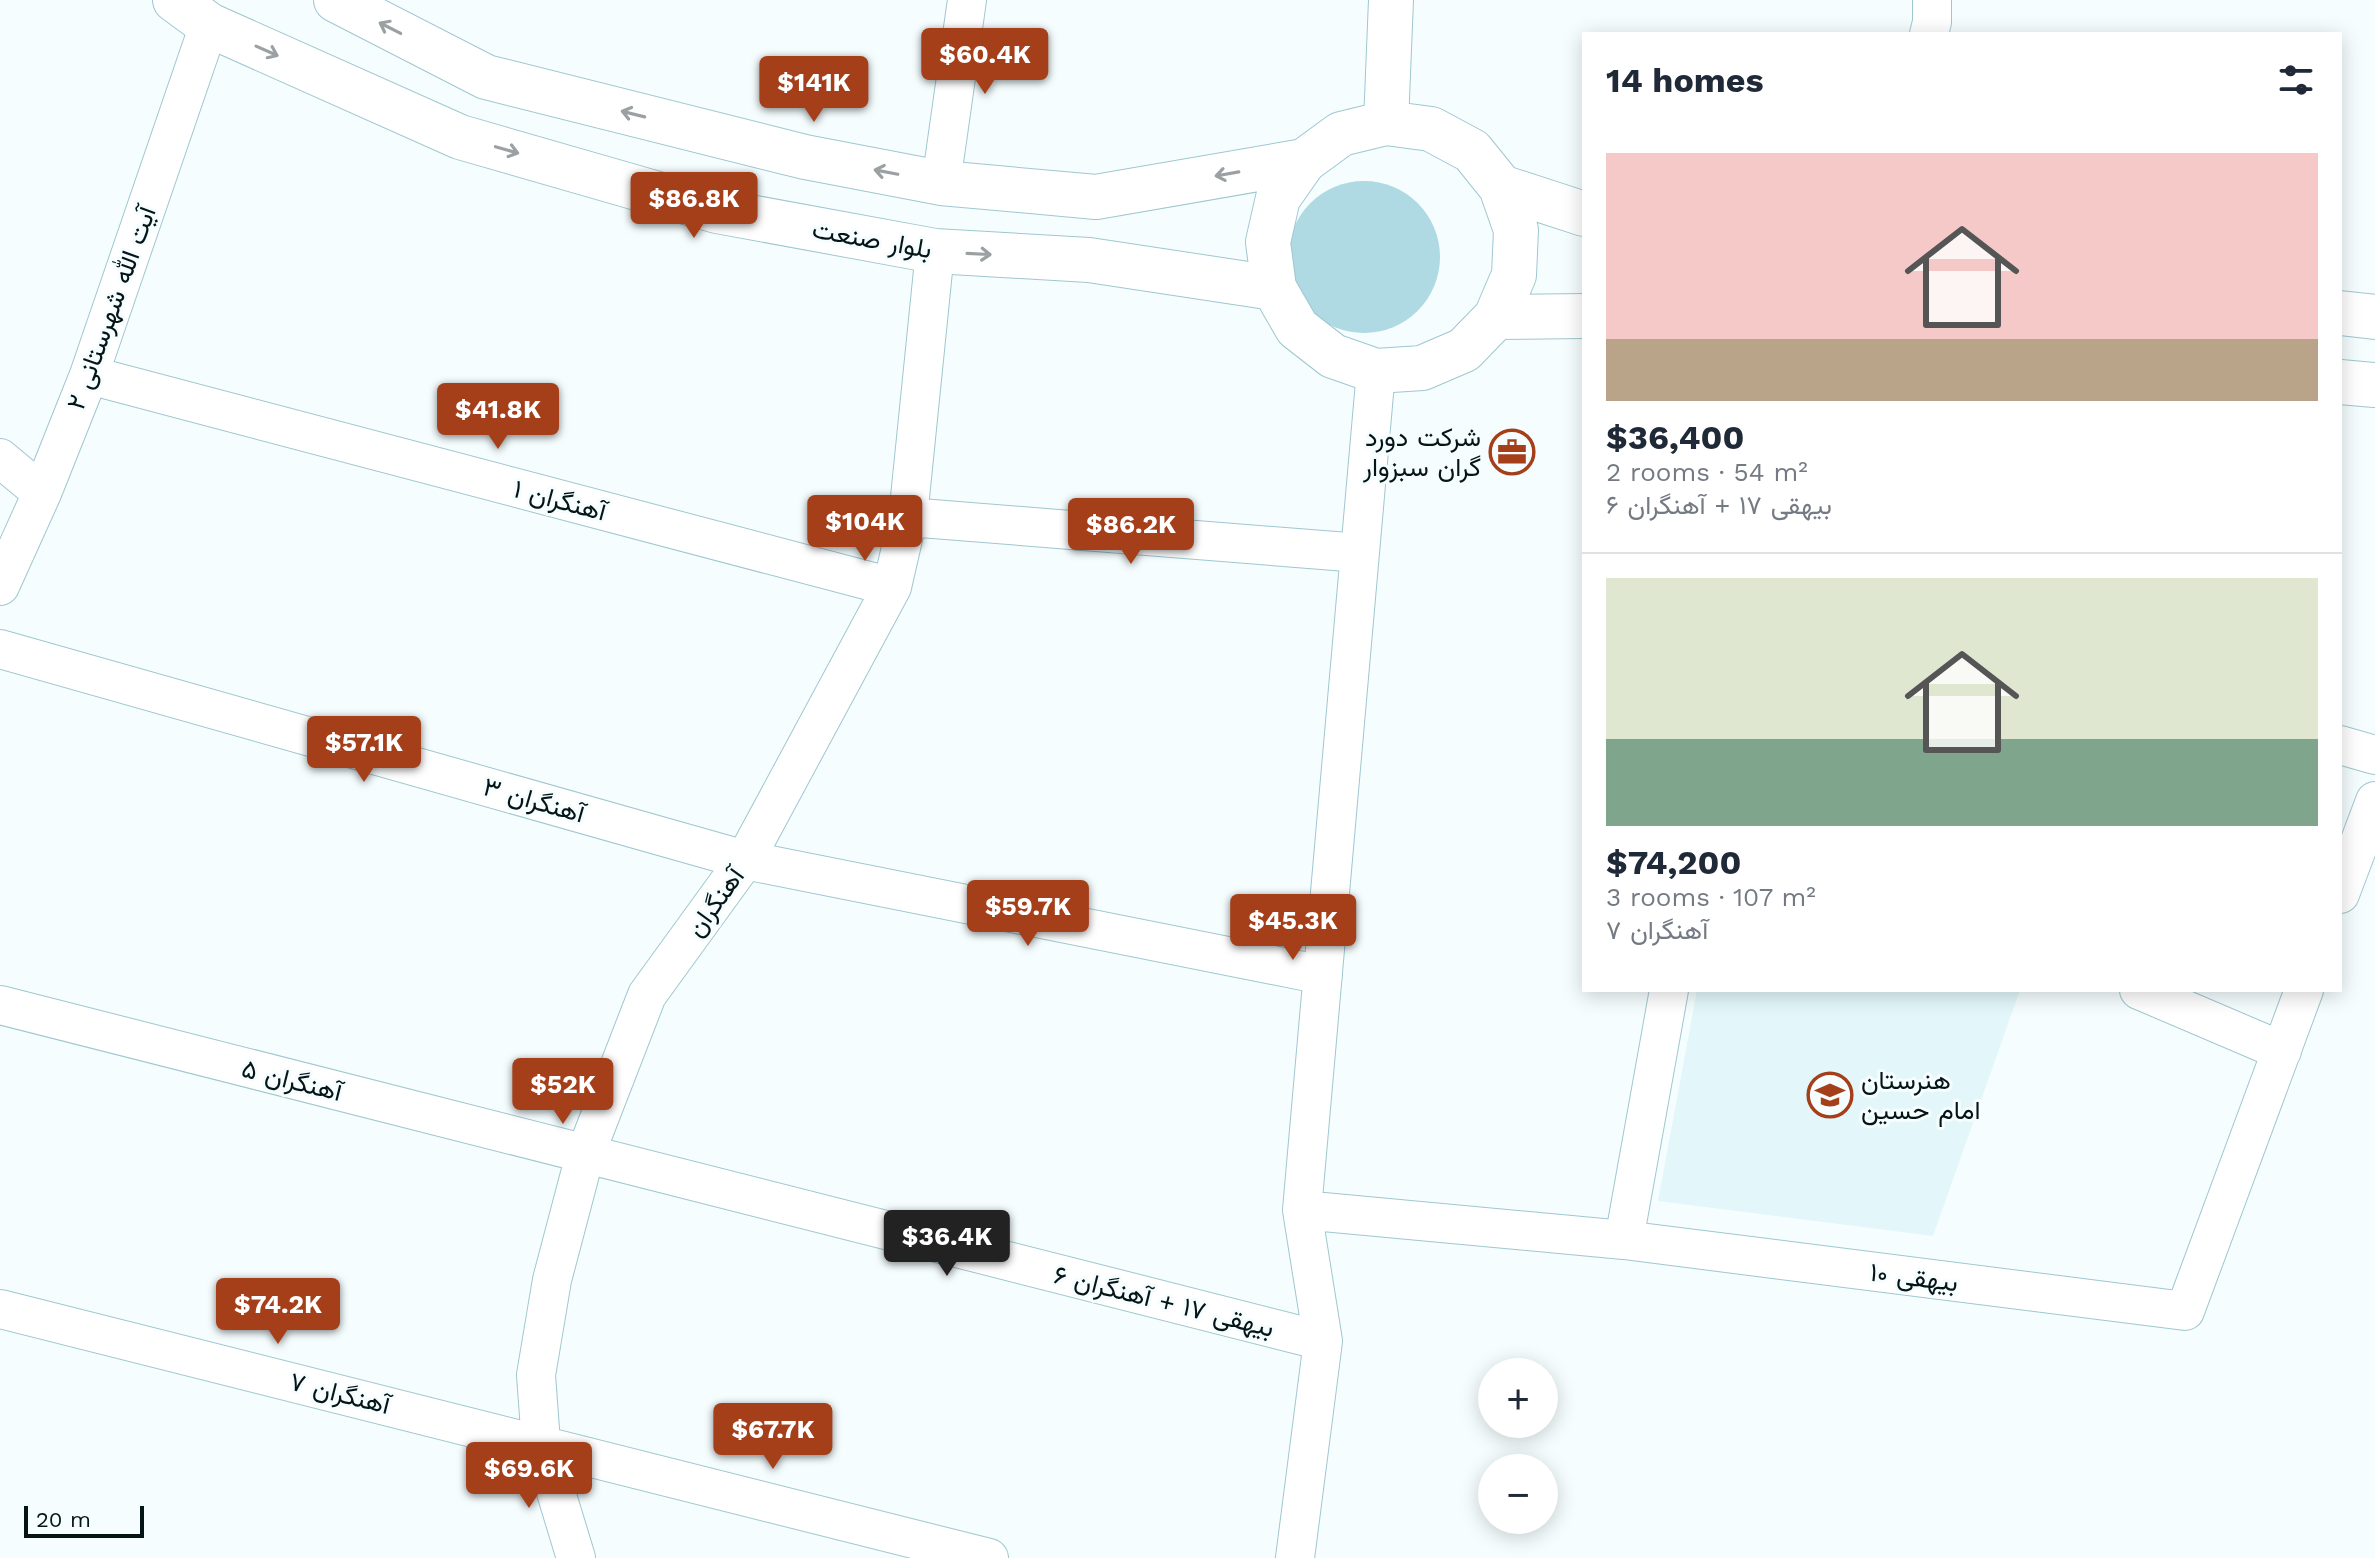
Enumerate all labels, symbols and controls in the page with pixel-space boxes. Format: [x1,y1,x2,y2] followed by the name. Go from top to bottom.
[378,19,402,35] one-way arrow
[920,28,1050,96] pin: $60.4K
[939,39,1031,69] text: $60.4K
[255,44,279,59] one-way arrow
[758,56,870,124] pin: $141K
[2274,58,2318,102] icon: filters
[1606,60,1764,100] text: 14 homes
[777,67,851,97] text: $141K
[621,106,646,121] one-way arrow
[494,144,520,159] one-way arrow
[874,164,900,179] one-way arrow
[1214,168,1240,183] one-way arrow
[629,172,759,240] pin: $86.8K
[649,183,739,213] text: $86.8K
[60,200,163,414] street label: آیت الله شهرستانی ۲
[1890,205,2034,349] icon: home
[810,214,934,265] street label: بلوار صنعت
[965,246,992,261] one-way arrow
[433,383,563,451] pin: $41.8K
[455,394,541,424] text: $41.8K
[1606,417,1744,457] text: $36,400
[1362,422,1481,483] place label: شرکت دورد گران سبزوار
[1488,428,1536,476] office icon: شرکت دورد گران سبزوار
[1606,457,1808,487] text: 2 rooms · 54 m²
[510,473,611,528] street label: آهنگران ۱
[1606,490,1832,520] text: بیهقی ۱۷ + آهنگران ۶
[809,495,921,563] pin: $104K
[1066,498,1196,566] pin: $86.2K
[825,506,905,536] text: $104K
[1086,509,1176,539] text: $86.2K
[1890,630,2034,774] icon: home
[299,716,429,784] pin: $57.1K
[325,727,403,757] text: $57.1K
[480,771,590,830] street label: آهنگران ۳
[1606,842,1741,882] text: $74,200
[680,860,752,943] street label: آهنگران
[963,880,1093,948] pin: $59.7K
[1606,882,1816,912] text: 3 rooms · 107 m²
[985,891,1071,921] text: $59.7K
[1228,894,1358,962] pin: $45.3K
[1248,905,1338,935] text: $45.3K
[1606,915,1708,945] text: آهنگران ۷
[239,1053,347,1108] street label: آهنگران ۵
[516,1058,610,1126] pin: $52K
[1861,1065,1980,1127] place label: هنرستان امام حسین
[530,1069,596,1099] text: $52K
[1806,1071,1854,1119] school or university icon: هنرستان امام حسین
[882,1210,1012,1278] pin: $36.4K
[902,1221,992,1251] text: $36.4K
[1868,1257,1960,1298] street label: بیهقی ۱۰
[1051,1259,1277,1344] street label: بیهقی ۱۷ + آهنگران ۶
[213,1278,343,1346] pin: $74.2K
[234,1289,322,1319] text: $74.2K
[1478,1358,1558,1534] map controls
[1478,1358,1558,1438] button: +
[287,1366,395,1421] street label: آهنگران ۷
[708,1403,838,1471] pin: $67.7K
[731,1414,815,1444] text: $67.7K
[464,1442,594,1510] pin: $69.6K
[484,1453,574,1483] text: $69.6K
[1478,1454,1558,1534] button: −
[24,1502,144,1538] scale bar
[36,1507,91,1532] text: 20 m

